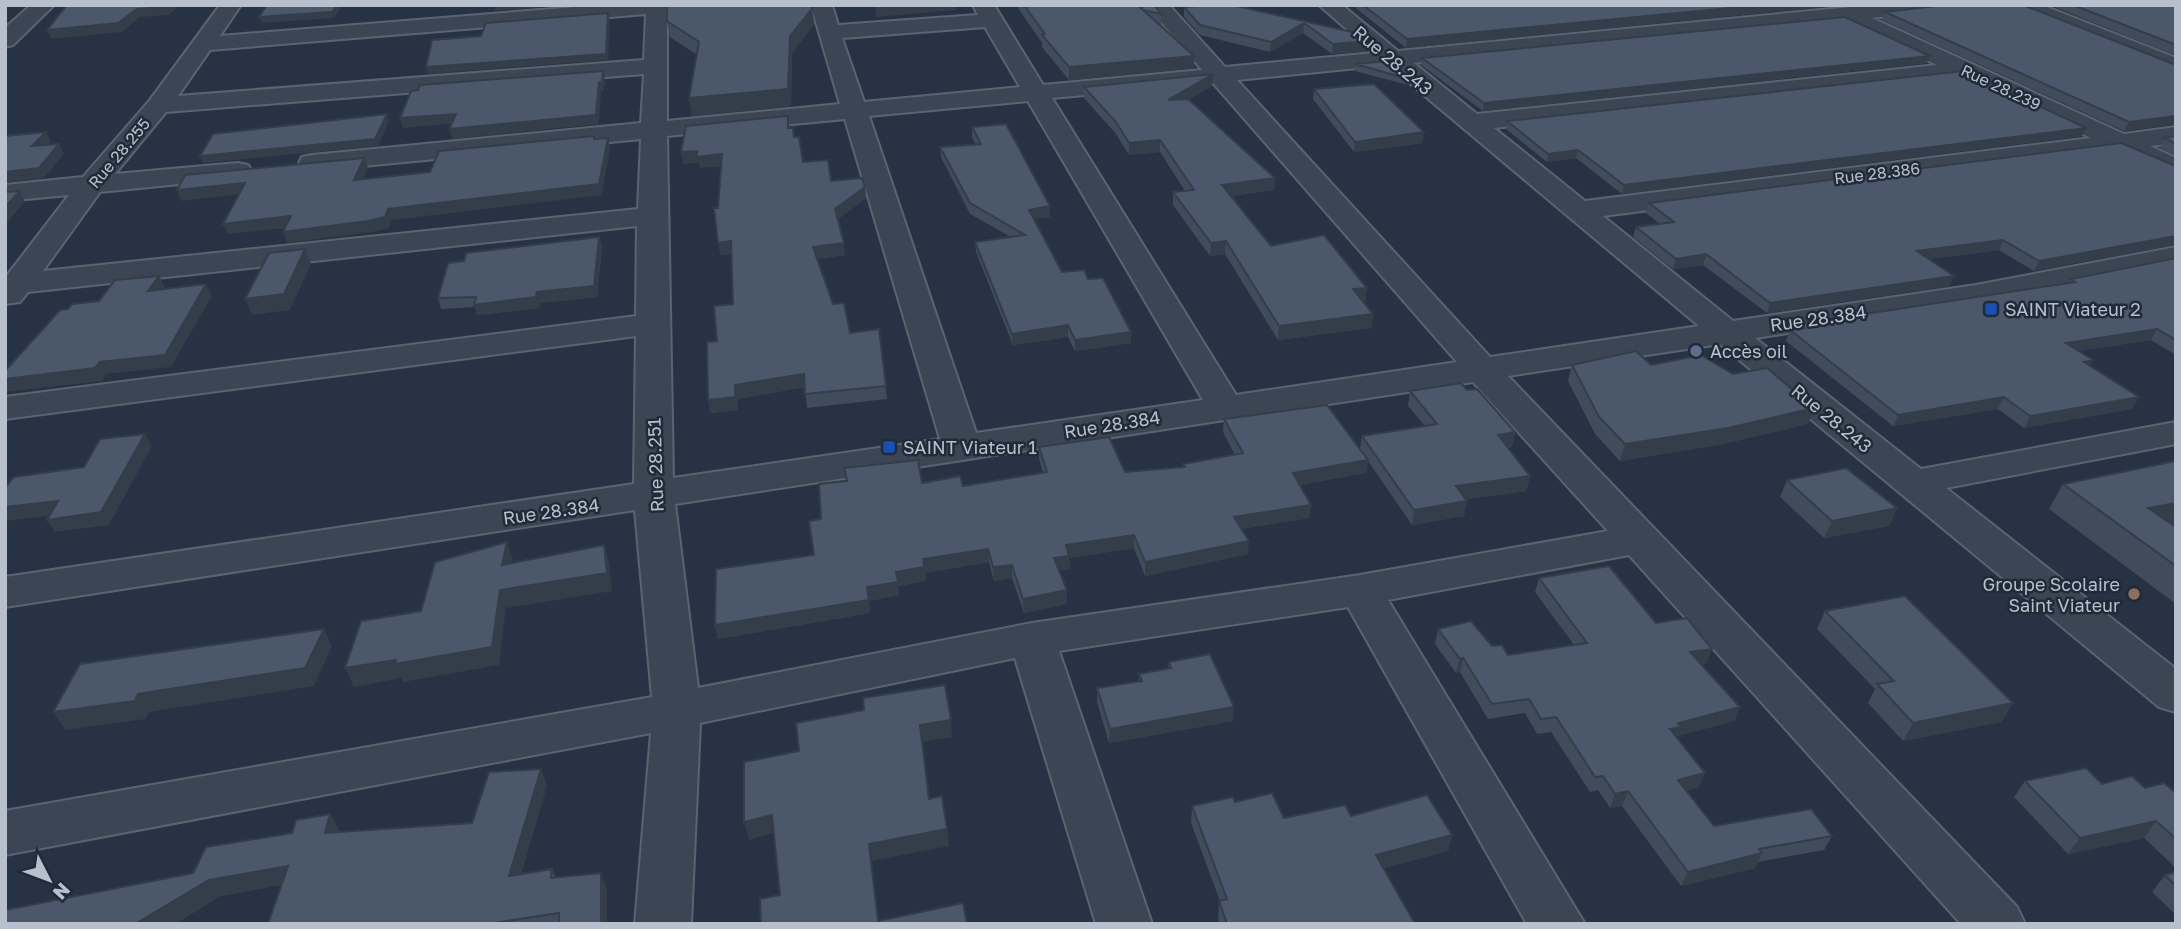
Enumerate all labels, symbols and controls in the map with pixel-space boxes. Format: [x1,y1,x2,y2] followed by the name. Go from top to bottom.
[1349,21,1437,99] street label: Rue 28.243
[1958,60,2044,114] street label: Rue 28.239
[84,114,154,192] street label: Rue 28.255
[1833,158,1921,188] street label: Rue 28.386
[2005,298,2141,320] place label: SAINT Viateur 2
[1768,300,1868,336] street label: Rue 28.384
[1983,301,1999,317] marker: SAINT Viateur 2
[1710,340,1788,362] place label: Accès oil
[1688,343,1704,359] marker: Accès oil
[1788,379,1876,457] street label: Rue 28.243
[1062,406,1162,442] street label: Rue 28.384
[642,417,668,512] street label: Rue 28.251
[903,436,1037,458] place label: SAINT Viateur 1
[881,439,897,455] marker: SAINT Viateur 1
[501,493,601,529] street label: Rue 28.384
[1983,573,2120,616] place label: Groupe Scolaire Saint Viateur
[2126,586,2142,602] marker: Groupe Scolaire Saint Viateur
[14,845,84,915] north arrow
[49,879,75,905] text: N

